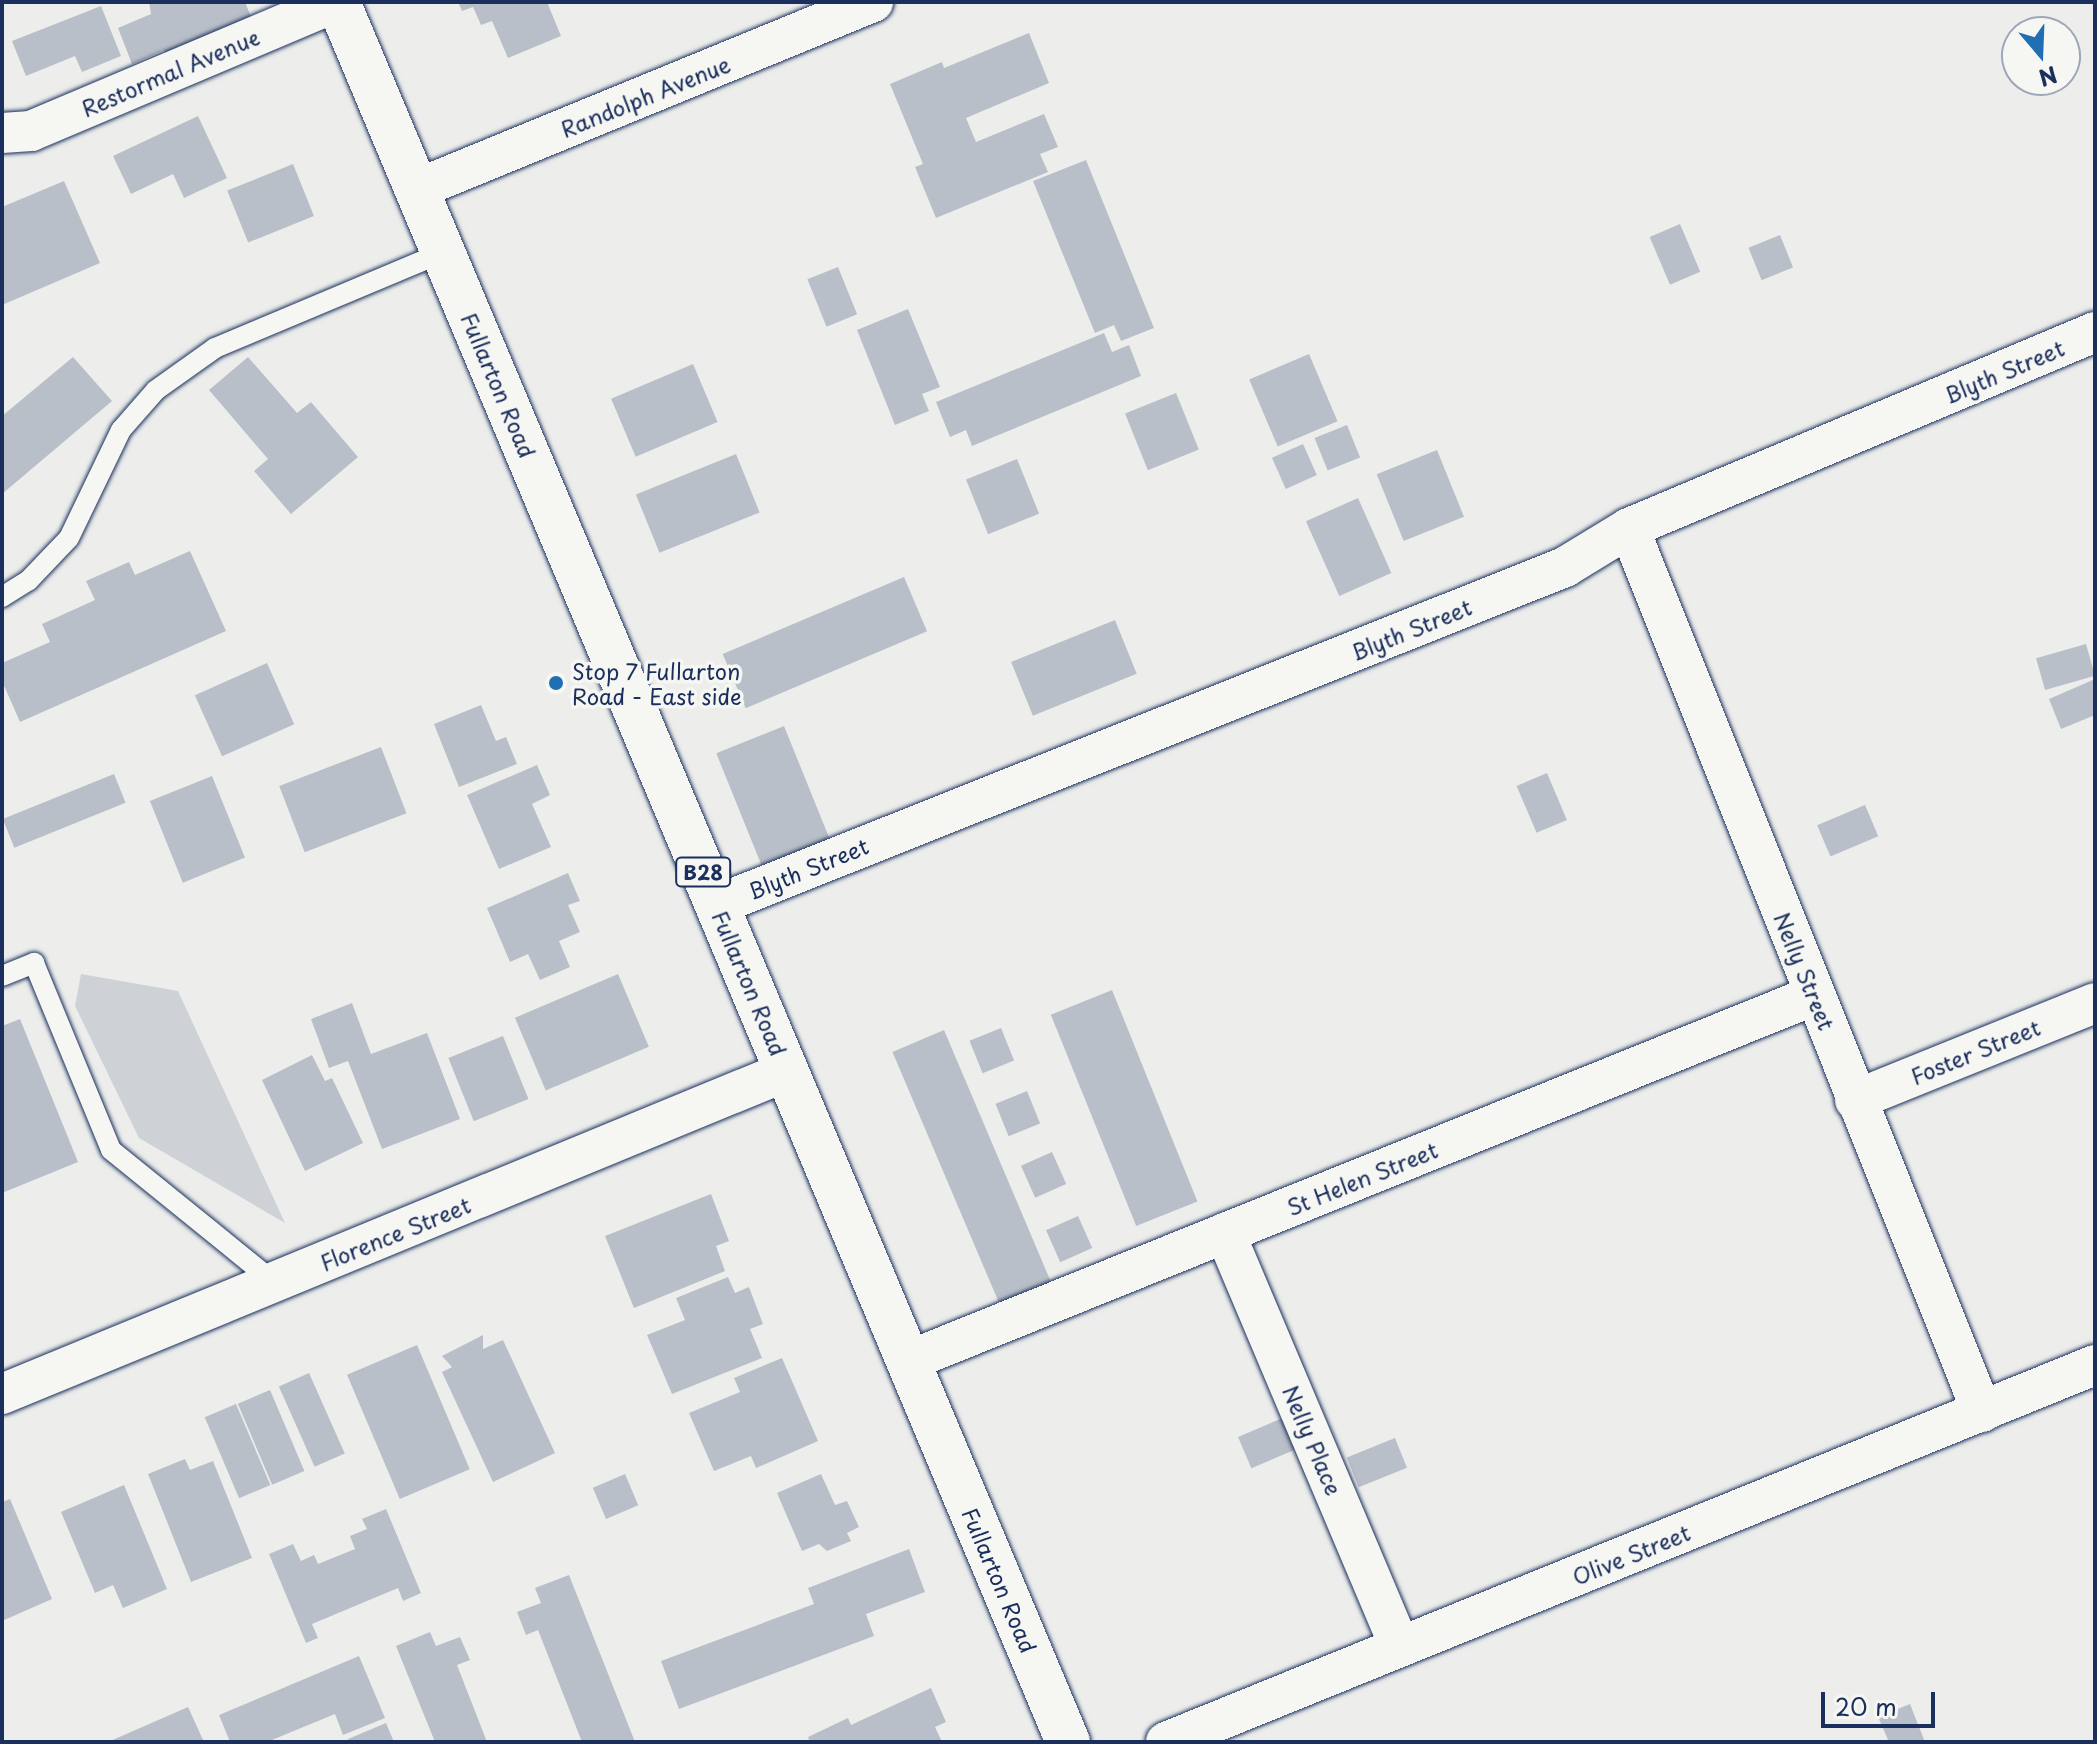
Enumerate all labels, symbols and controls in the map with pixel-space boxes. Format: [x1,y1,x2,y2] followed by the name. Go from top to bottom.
[2001,16,2081,96] north arrow
[77,23,263,121] street label: Restormal Avenue
[556,50,734,142] street label: Randolph Avenue
[2035,59,2062,96] text: N
[456,308,542,462] street label: Fullarton Road
[1939,334,2069,408] street label: Blyth Street
[1346,593,1476,665] street label: Blyth Street
[572,657,743,708] place label: Stop 7 Fullarton Road - East side
[547,674,565,692] marker: Stop 7 Fullarton Road - East side
[743,832,873,904] street label: Blyth Street
[675,856,731,888] road number: B28
[707,906,793,1060] street label: Fullarton Road
[1769,908,1841,1034] street label: Nelly Street
[1906,1013,2044,1089] street label: Foster Street
[1282,1135,1442,1221] street label: St Helen Street
[315,1191,475,1275] street label: Florence Street
[1278,1381,1348,1499] street label: Nelly Place
[957,1503,1043,1657] street label: Fullarton Road
[1568,1518,1694,1590] street label: Olive Street
[1825,1676,1939,1726] scale bar
[1835,1688,1897,1724] text: 20 m

